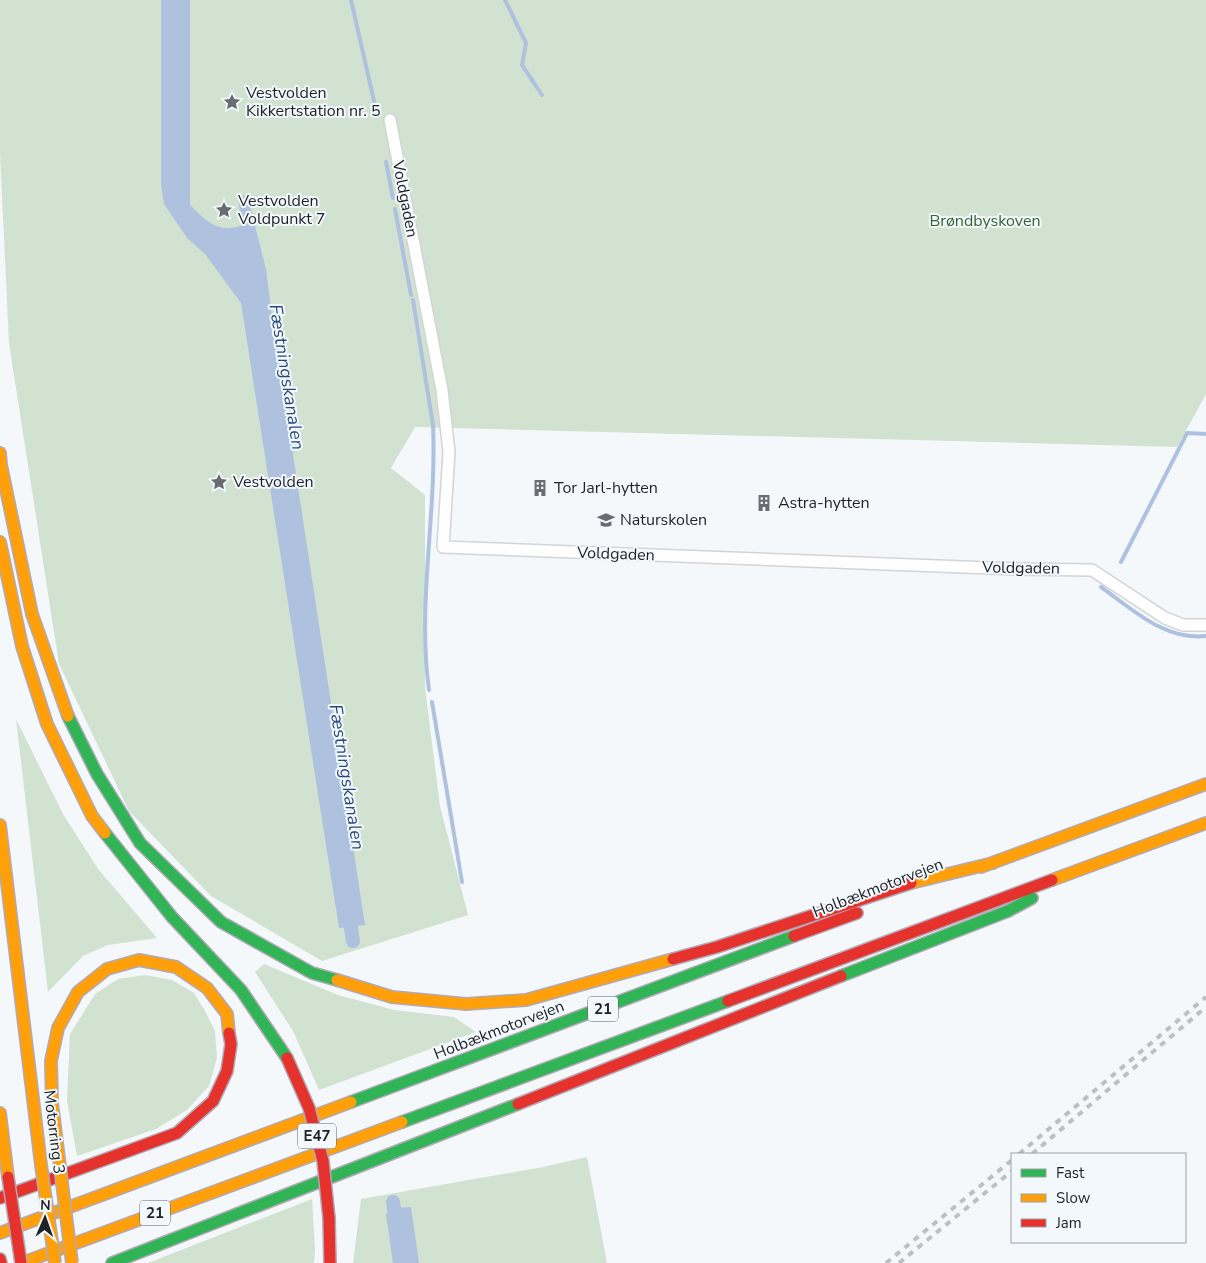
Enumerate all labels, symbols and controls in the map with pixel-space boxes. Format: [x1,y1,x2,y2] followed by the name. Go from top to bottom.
[245,82,381,122] place label: Vestvolden Kikkertstation nr. 5
[222,92,242,112] place icon: Vestvolden Kikkertstation nr. 5
[387,158,423,239] street label: Voldgaden
[237,190,325,230] place label: Vestvolden Voldpunkt 7
[214,200,234,220] place icon: Vestvolden Voldpunkt 7
[929,210,1041,232] park label: Brøndbyskoven
[264,303,310,451] water label: Fæstningskanalen
[232,471,314,493] place label: Vestvolden
[209,472,229,492] place icon: Vestvolden
[554,477,658,499] place label: Tor Jarl-hytten
[530,478,550,498] building icon: Tor Jarl-hytten
[778,492,870,514] place label: Astra-hytten
[754,493,774,513] building icon: Astra-hytten
[620,509,707,531] place label: Naturskolen
[596,510,616,530] school or university icon: Naturskolen
[576,542,655,566] street label: Voldgaden
[981,556,1060,580] street label: Voldgaden
[324,703,370,851] water label: Fæstningskanalen
[810,853,946,923] street label: Holbækmotorvejen
[431,995,567,1065] street label: Holbækmotorvejen
[588,996,618,1022] road number: 21
[38,1089,70,1175] street label: Motorring 3
[298,1124,336,1148] road number: E47
[1011,1153,1186,1243] legend
[1056,1163,1085,1183] text: Fast
[1056,1188,1091,1208] text: Slow
[20,1193,70,1243] north arrow
[40,1196,51,1215] text: N
[140,1200,170,1226] road number: 21
[1055,1213,1082,1233] text: Jam

